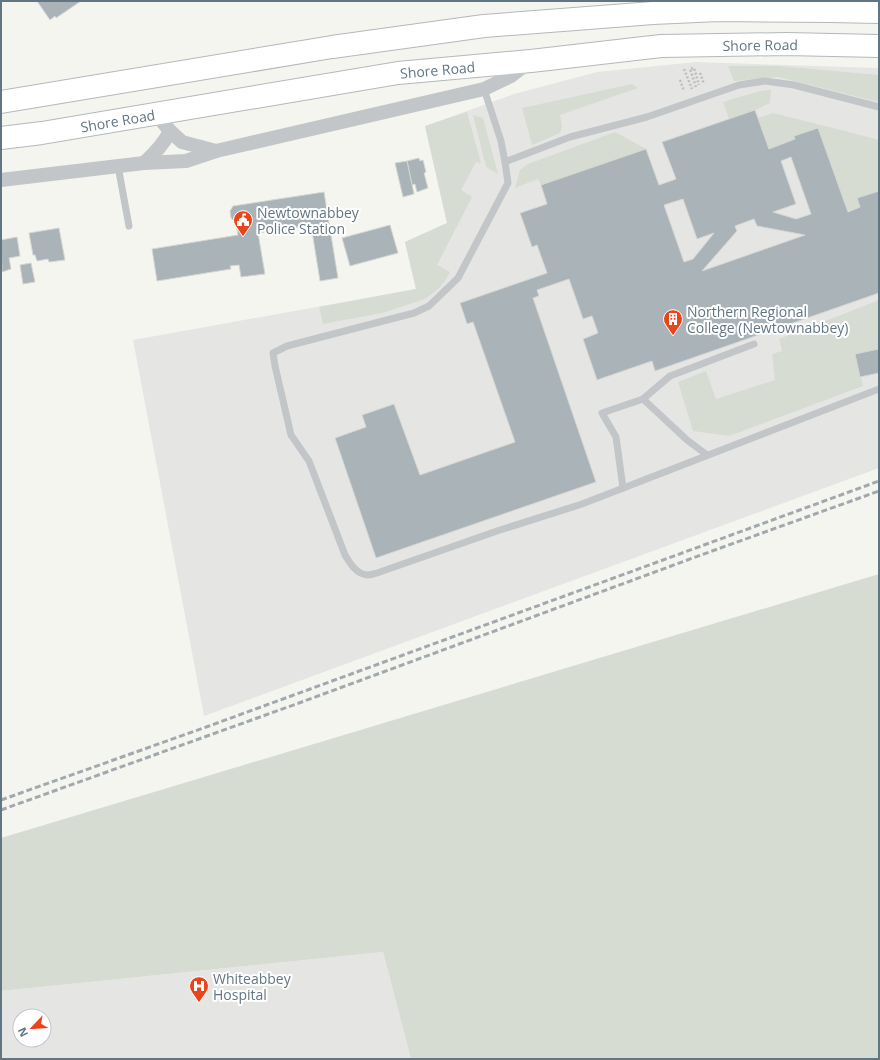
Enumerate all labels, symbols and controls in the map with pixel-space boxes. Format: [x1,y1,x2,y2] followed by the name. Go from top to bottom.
[722,34,798,55] street label: Shore Road
[399,57,476,82] street label: Shore Road
[79,105,156,136] street label: Shore Road
[257,203,360,238] place label: Newtownabbey Police Station
[232,209,254,237] public building icon: Newtownabbey Police Station
[687,302,848,337] place label: Northern Regional College (Newtownabbey)
[662,308,684,336] building icon: Northern Regional College (Newtownabbey)
[213,969,292,1004] place label: Whiteabbey Hospital
[188,975,210,1003] hospital icon: Whiteabbey Hospital
[12,1008,52,1048] north arrow
[14,1025,31,1040] text: N

